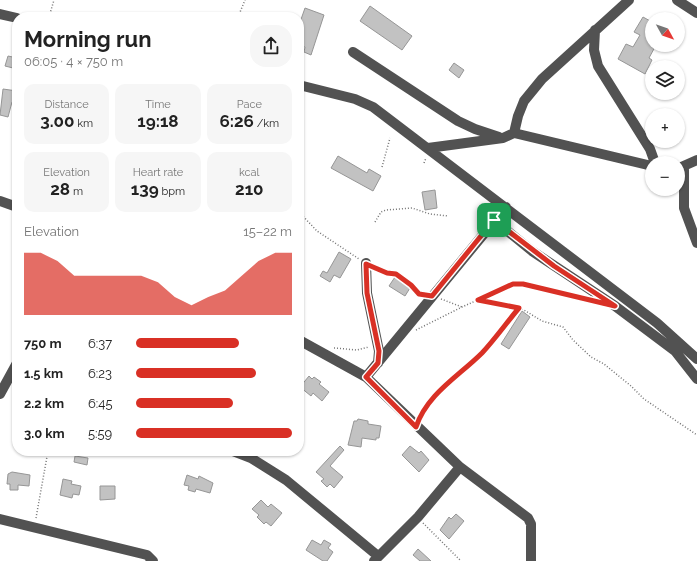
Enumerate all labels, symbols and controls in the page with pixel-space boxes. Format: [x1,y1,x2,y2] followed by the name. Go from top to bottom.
[645,12,685,52] north arrow
[645,12,685,196] map controls
[250,25,292,67] button: share
[24,26,152,52] text: Morning run
[24,54,123,69] text: 06:05 · 4 × 750 m
[645,60,685,100] button: layers
[45,98,89,111] text: Distance
[145,98,171,111] text: Time
[237,98,262,111] text: Pace
[645,108,685,148] button: +
[40,111,74,131] text: 3.00
[137,111,179,131] text: 19:18
[219,111,254,131] text: 6:26
[74,117,93,130] text: km
[254,117,279,130] text: /km
[645,156,685,196] button: −
[43,166,90,179] text: Elevation
[133,166,183,179] text: Heart rate
[239,166,260,179] text: kcal
[50,179,70,199] text: 28
[131,179,159,199] text: 139
[235,179,264,199] text: 210
[70,185,83,198] text: m
[159,185,185,198] text: bpm
[477,203,511,237] pin
[483,209,505,231] icon: arrive
[24,224,79,239] text: Elevation
[243,224,292,239] text: 15–22 m
[24,336,62,351] text: 750 m
[88,336,112,351] text: 6:37
[24,366,63,381] text: 1.5 km
[88,366,112,381] text: 6:23
[24,396,64,411] text: 2.2 km
[88,396,112,411] text: 6:45
[24,426,65,441] text: 3.0 km
[88,426,112,441] text: 5:59

